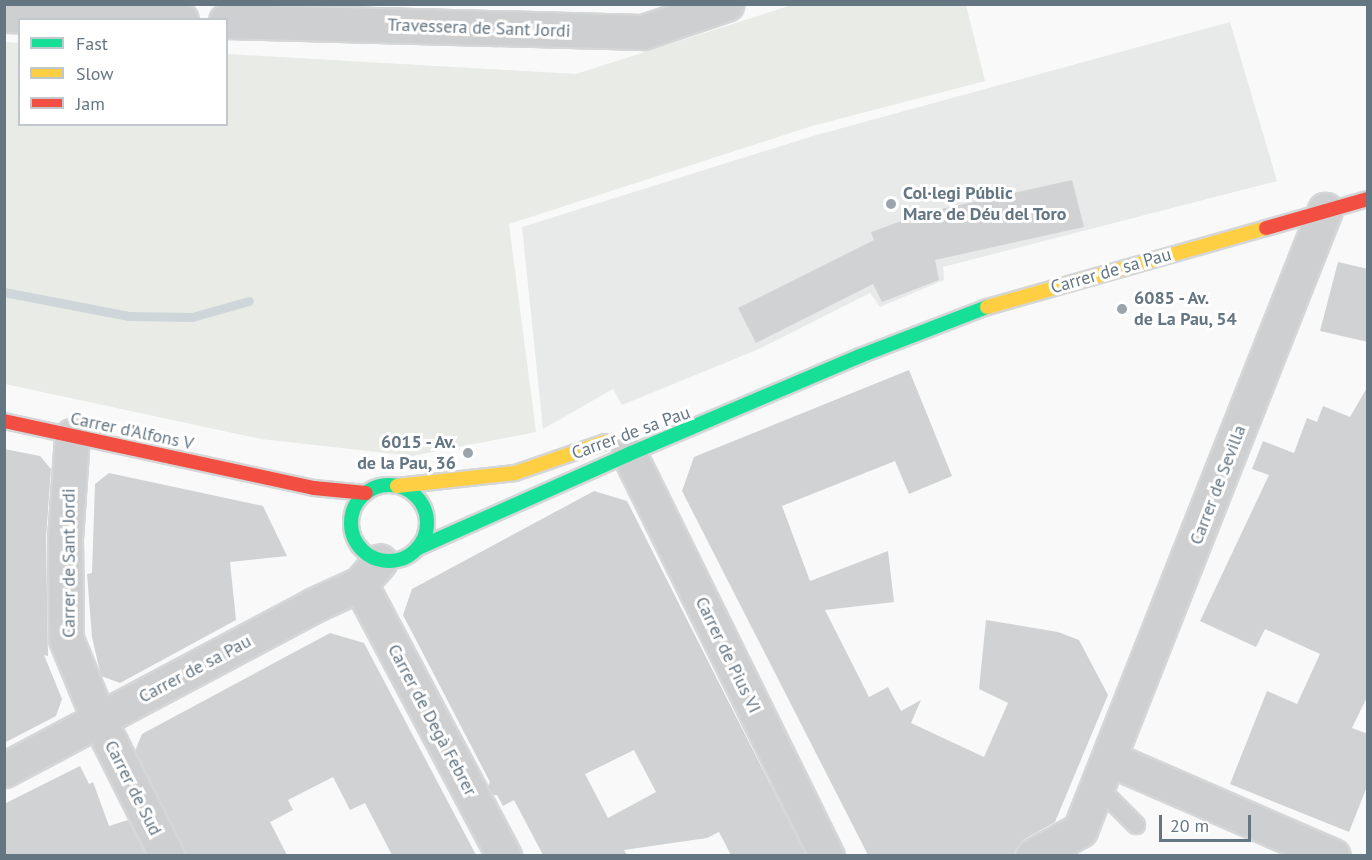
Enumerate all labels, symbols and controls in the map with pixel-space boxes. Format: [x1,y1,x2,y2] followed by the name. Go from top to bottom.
[387,14,571,42] street label: Travessera de Sant Jordi
[18,18,228,126] legend
[76,32,108,55] text: Fast
[76,62,114,85] text: Slow
[76,92,105,115] text: Jam
[903,183,1067,226] place label: Col·legi Públic Mare de Déu del Toro
[884,197,898,211] marker: Col·legi Públic Mare de Déu del Toro
[1048,243,1174,299] street label: Carrer de sa Pau
[1134,288,1238,330] place label: 6085 - Av. de La Pau, 54
[1115,302,1129,316] marker: 6085 - Av. de La Pau, 54
[569,402,693,464] street label: Carrer de sa Pau
[68,407,196,455] street label: Carrer d'Alfons V
[1185,422,1251,548] street label: Carrer de Sevilla
[356,432,456,474] place label: 6015 - Av. de la Pau, 36
[461,446,475,460] marker: 6015 - Av. de la Pau, 36
[58,488,80,638] street label: Carrer de Sant Jordi
[690,593,766,717] street label: Carrer de Pius VI
[135,630,255,708] street label: Carrer de sa Pau
[383,641,481,799] street label: Carrer de Degà Febrer
[100,737,166,839] street label: Carrer de Sud
[1162,803,1254,841] scale bar
[1170,814,1209,837] text: 20 m

